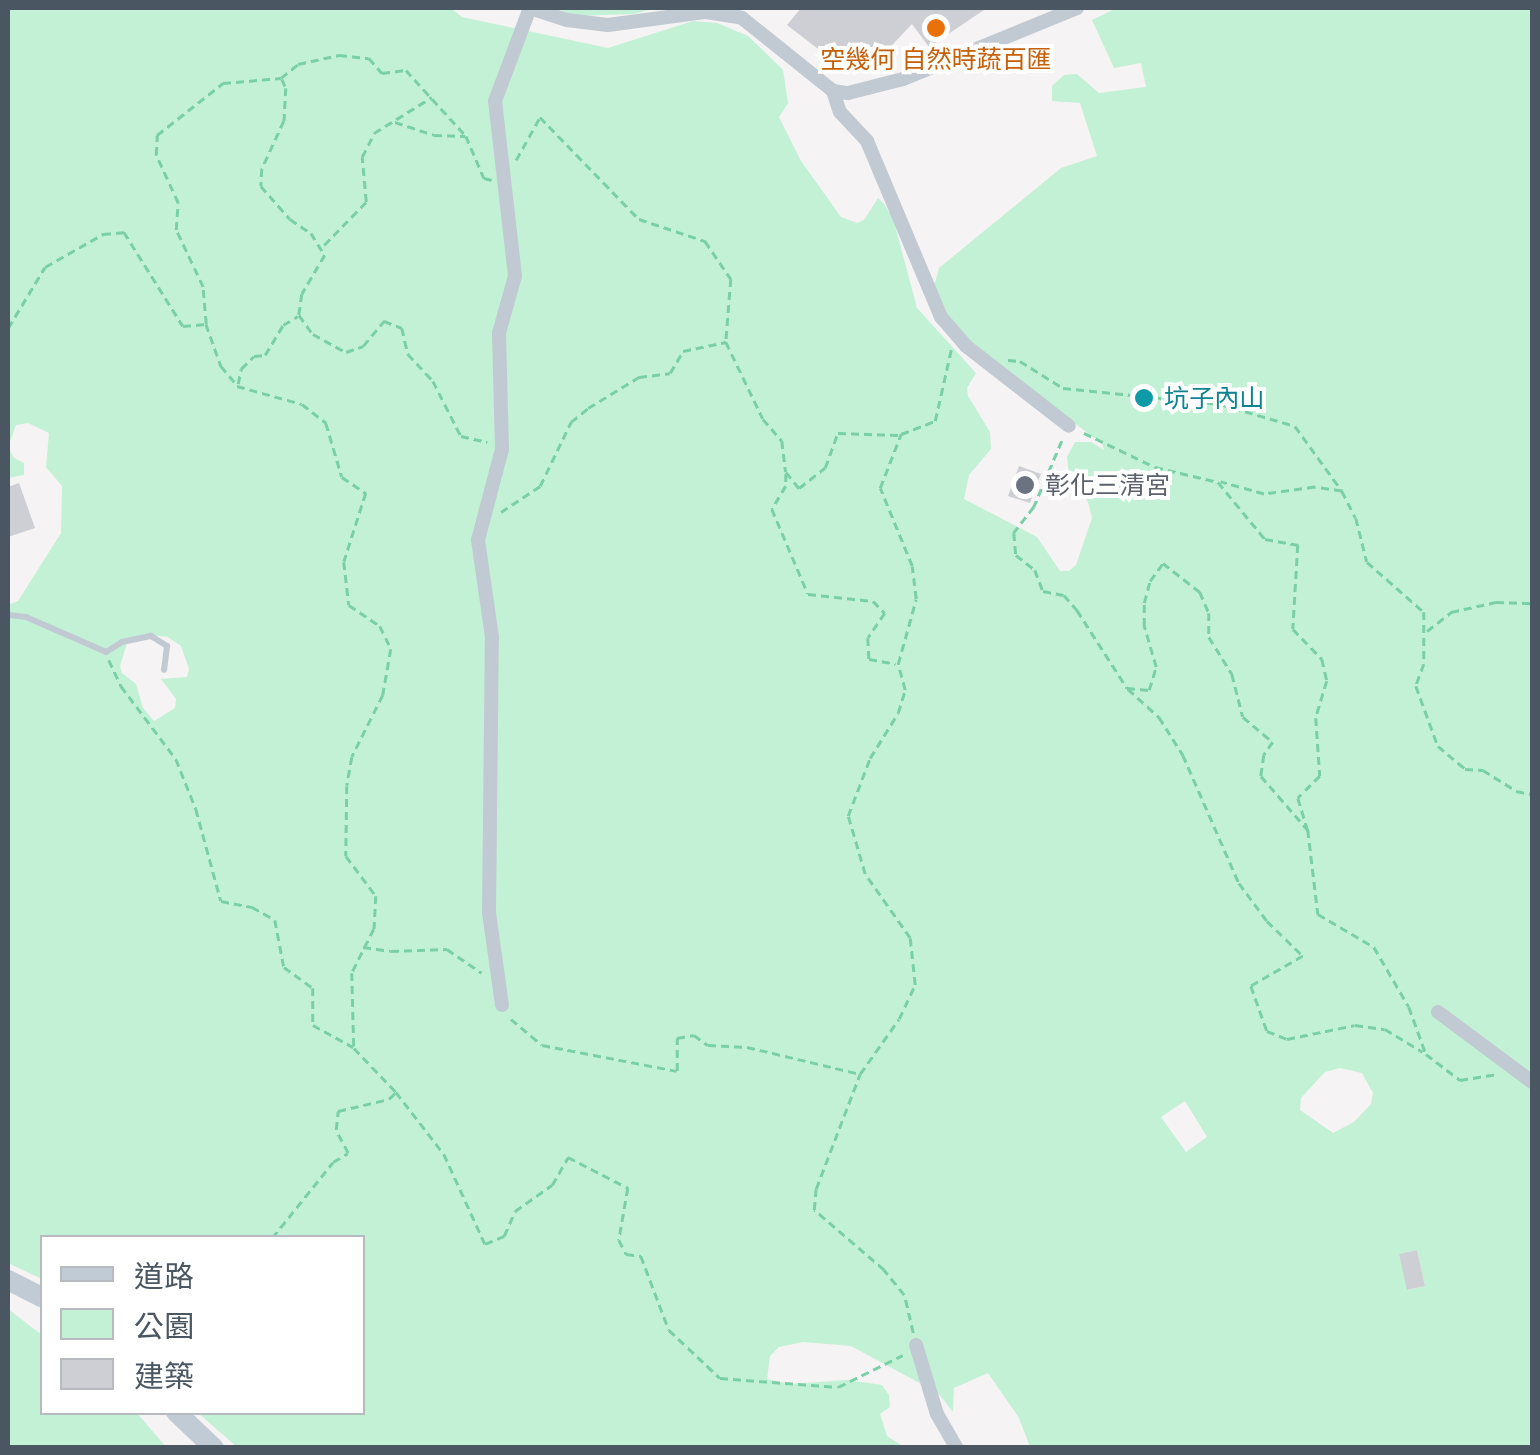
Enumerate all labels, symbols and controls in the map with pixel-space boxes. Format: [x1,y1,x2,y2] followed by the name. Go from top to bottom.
[925,17,947,39] marker: 空幾何 自然時蔬百匯
[820,44,1052,74] place label: 空幾何 自然時蔬百匯
[1164,383,1264,413] place label: 坑子內山
[1133,387,1155,409] marker: 坑子內山
[1045,470,1170,500] place label: 彰化三清宮
[1014,474,1036,496] marker: 彰化三清宮
[40,1235,365,1415] legend
[134,1258,194,1294] text: 道路
[134,1308,194,1344] text: 公園
[134,1358,194,1394] text: 建築

